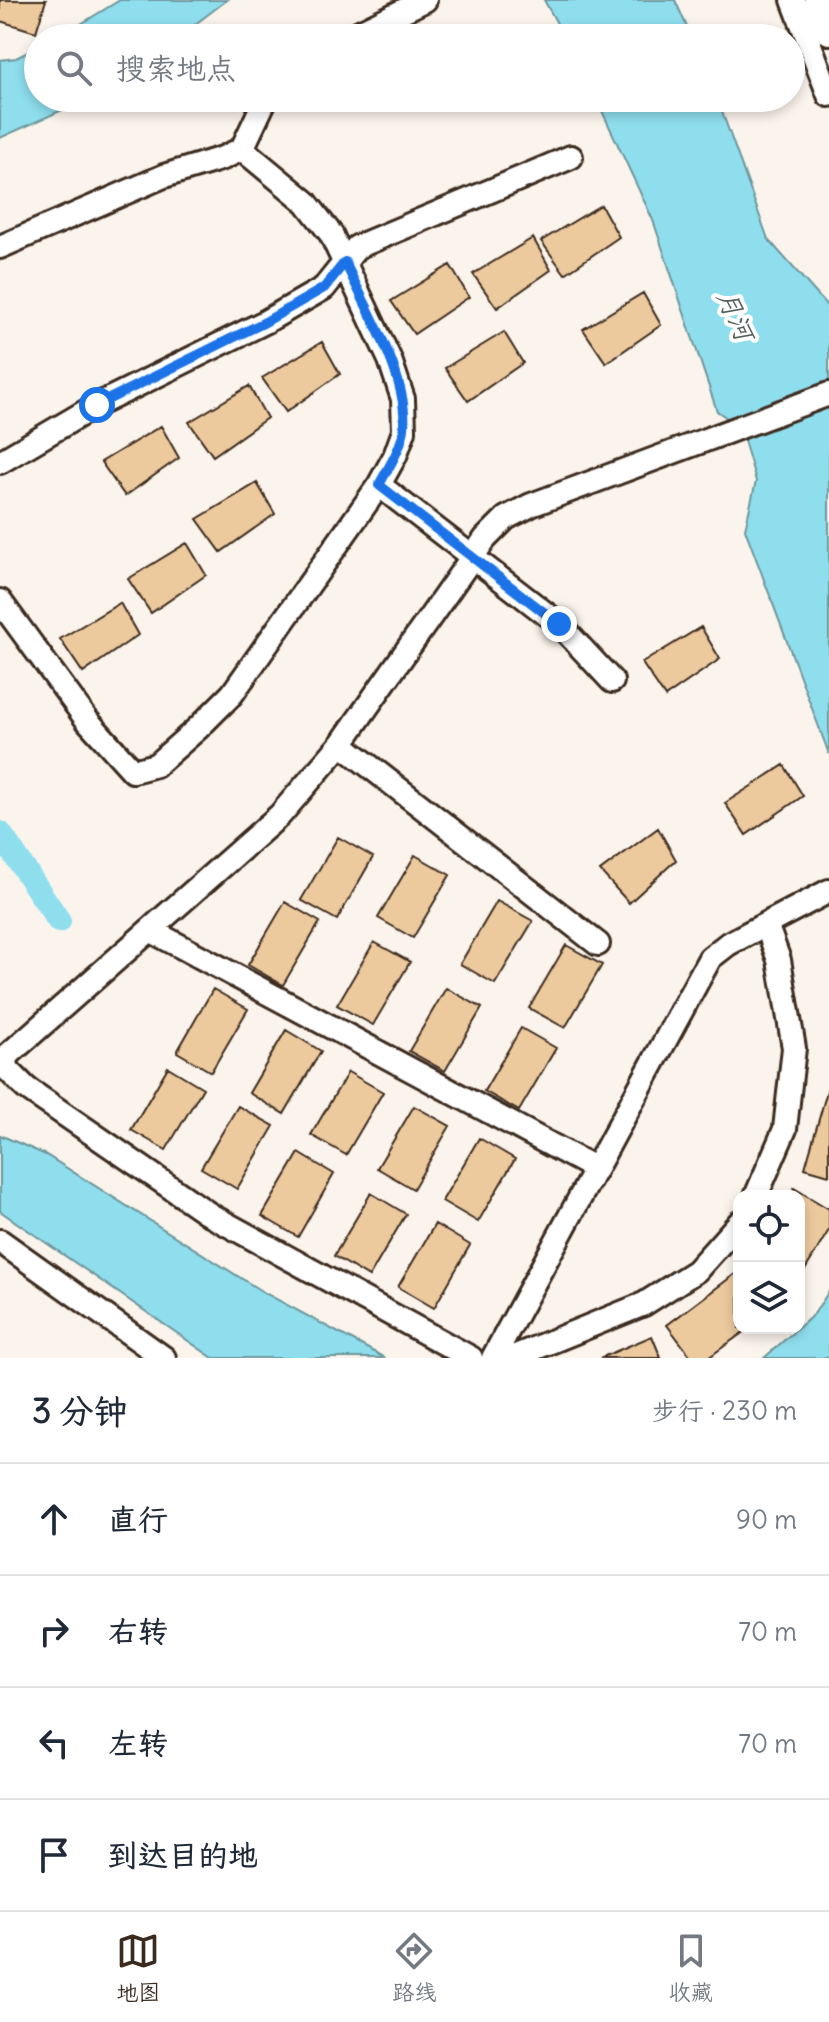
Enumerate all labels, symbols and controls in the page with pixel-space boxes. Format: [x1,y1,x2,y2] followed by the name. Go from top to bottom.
[24,24,805,112] search box
[52,46,96,90] icon: search
[116,49,236,87] text: 搜索地点
[710,285,763,349] water label: 月河
[79,387,115,423] route start
[541,606,577,642] route end
[733,1190,805,1334] map controls
[733,1190,805,1262] button: locate
[733,1262,805,1334] button: layers
[32,1389,127,1432] text: 3 分钟
[652,1394,797,1427] text: 步行 · 230 m
[32,1497,76,1541] icon: ahead
[108,1500,168,1538] text: 直行
[736,1503,797,1536] text: 90 m
[32,1609,76,1653] icon: right
[108,1612,168,1650] text: 右转
[738,1615,797,1648] text: 70 m
[32,1721,76,1765] icon: left
[108,1724,168,1762] text: 左转
[738,1727,797,1760] text: 70 m
[32,1833,76,1877] icon: arrive
[108,1836,258,1874] text: 到达目的地
[116,1929,160,2006] tab: 地图
[392,1929,437,2006] tab: 路线
[669,1929,713,2006] tab: 收藏

